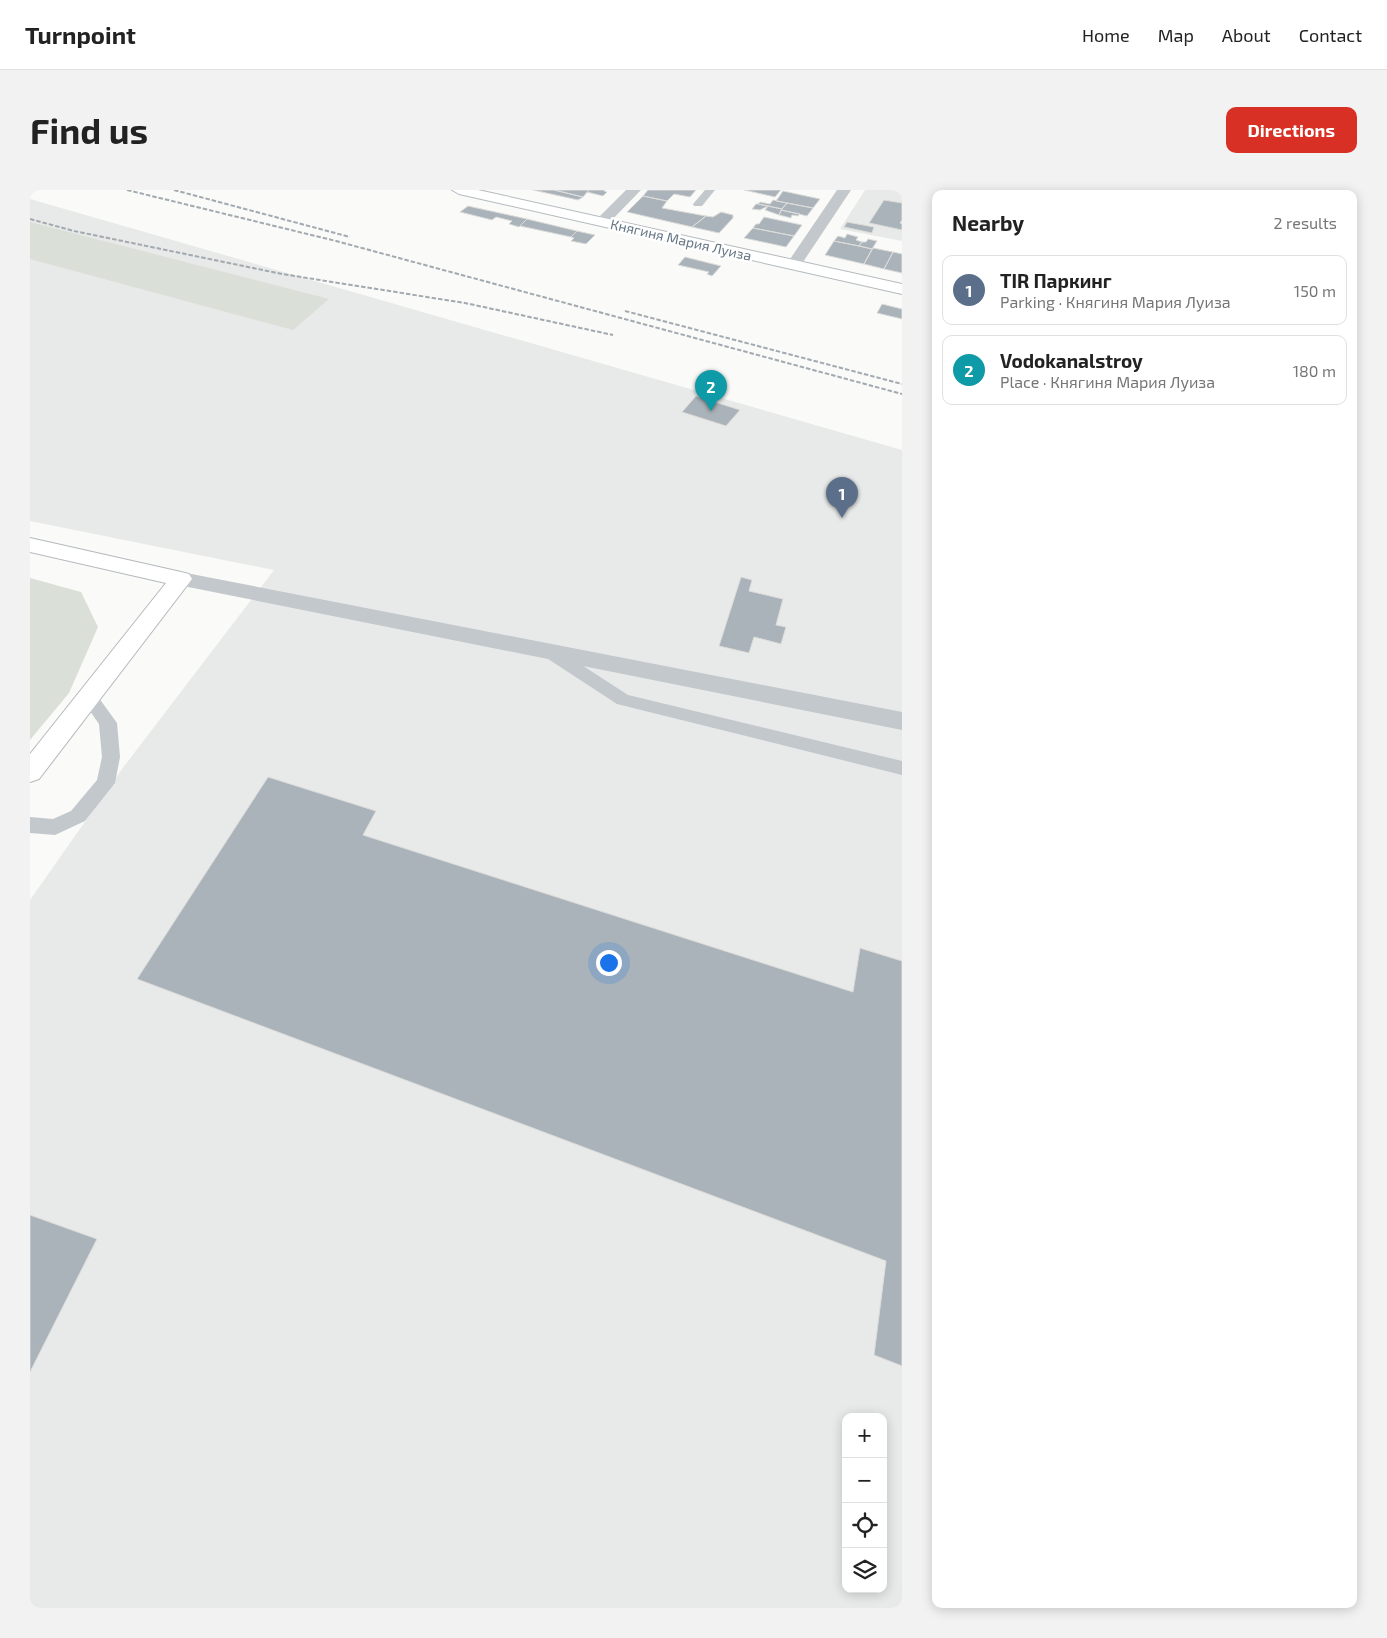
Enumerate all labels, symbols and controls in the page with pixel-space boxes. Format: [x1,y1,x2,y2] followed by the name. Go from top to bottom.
[25,20,136,49] text: Turnpoint
[1082,24,1130,46] text: Home
[1158,24,1194,46] text: Map
[1222,24,1271,46] text: About
[1299,24,1362,46] text: Contact
[1226,107,1357,153] button: Directions
[30,109,148,151] text: Find us
[952,210,1024,235] text: Nearby
[1274,213,1337,232] text: 2 results
[609,215,753,264] street label: Княгиня Мария Луиза
[1000,269,1112,292] text: TIR Паркинг
[966,281,972,300] text: 1
[1294,281,1336,300] text: 150 m
[1000,292,1231,311] text: Parking · Княгиня Мария Луиза
[1000,349,1143,372] text: Vodokanalstroy
[964,361,974,380] text: 2
[1293,361,1336,380] text: 180 m
[695,370,727,411] pin: 2
[1000,372,1215,391] text: Place · Княгиня Мария Луиза
[826,477,858,518] pin: 1
[596,950,622,976] your location
[842,1413,887,1593] map controls
[842,1413,887,1458] button: +
[842,1458,887,1503] button: −
[842,1503,887,1548] button: locate
[842,1548,887,1593] button: layers

